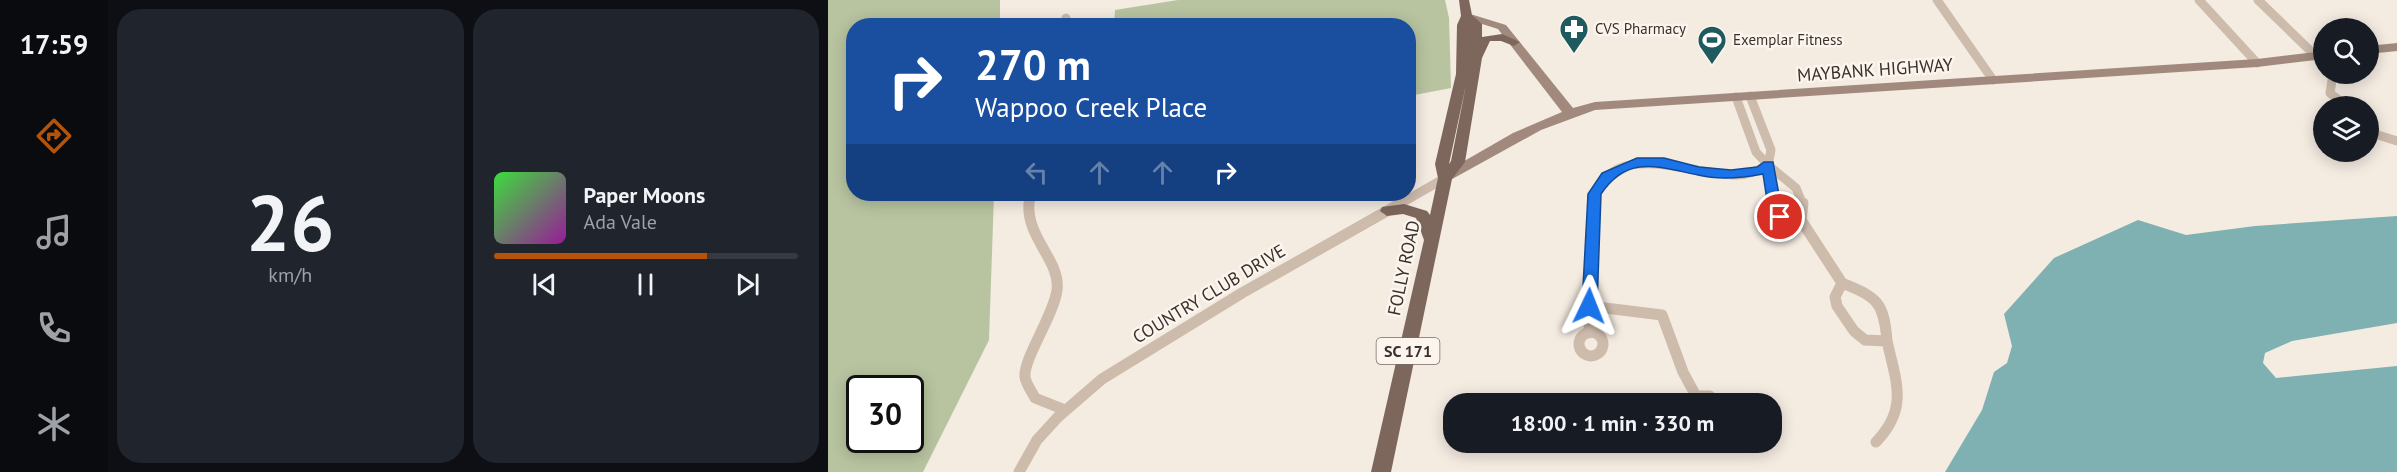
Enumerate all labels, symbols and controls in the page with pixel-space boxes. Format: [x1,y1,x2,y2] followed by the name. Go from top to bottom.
[1558,13,1590,55] pharmacy icon: CVS Pharmacy
[2313,18,2379,162] map controls
[2313,18,2379,84] button: search
[1595,19,1686,38] place label: CVS Pharmacy
[1696,24,1728,66] sports icon: Exemplar Fitness
[20,27,88,61] text: 17:59
[1733,30,1843,49] place label: Exemplar Fitness
[975,37,1091,92] text: 270 m
[876,42,954,120] icon: right
[1796,53,1954,86] street label: MAYBANK HIGHWAY
[975,90,1207,124] text: Wappoo Creek Place
[2313,96,2379,162] button: layers
[33,115,75,157] icon: directions
[1020,156,1053,189] icon: left
[1083,156,1116,189] icon: ahead
[1146,156,1179,189] icon: ahead
[1209,156,1242,189] icon: right
[246,172,334,273] text: 26
[584,181,705,209] text: Paper Moons
[1754,191,1805,242] pin
[1763,200,1796,233] icon: arrive
[584,209,657,235] text: Ada Vale
[33,211,75,253] icon: music
[1382,218,1425,318] street label: FOLLY ROAD
[1128,239,1289,348] street label: COUNTRY CLUB DRIVE
[268,262,312,288] text: km/h
[528,268,561,301] icon: previous
[629,268,662,301] icon: pause
[731,268,764,301] icon: next
[1557,274,1621,338] position arrow
[33,307,75,349] icon: phone
[1376,338,1440,364] road number: SC 171
[846,375,924,453] speed limit sign: 30
[33,403,75,445] icon: climate
[1511,409,1714,437] text: 18:00 · 1 min · 330 m

